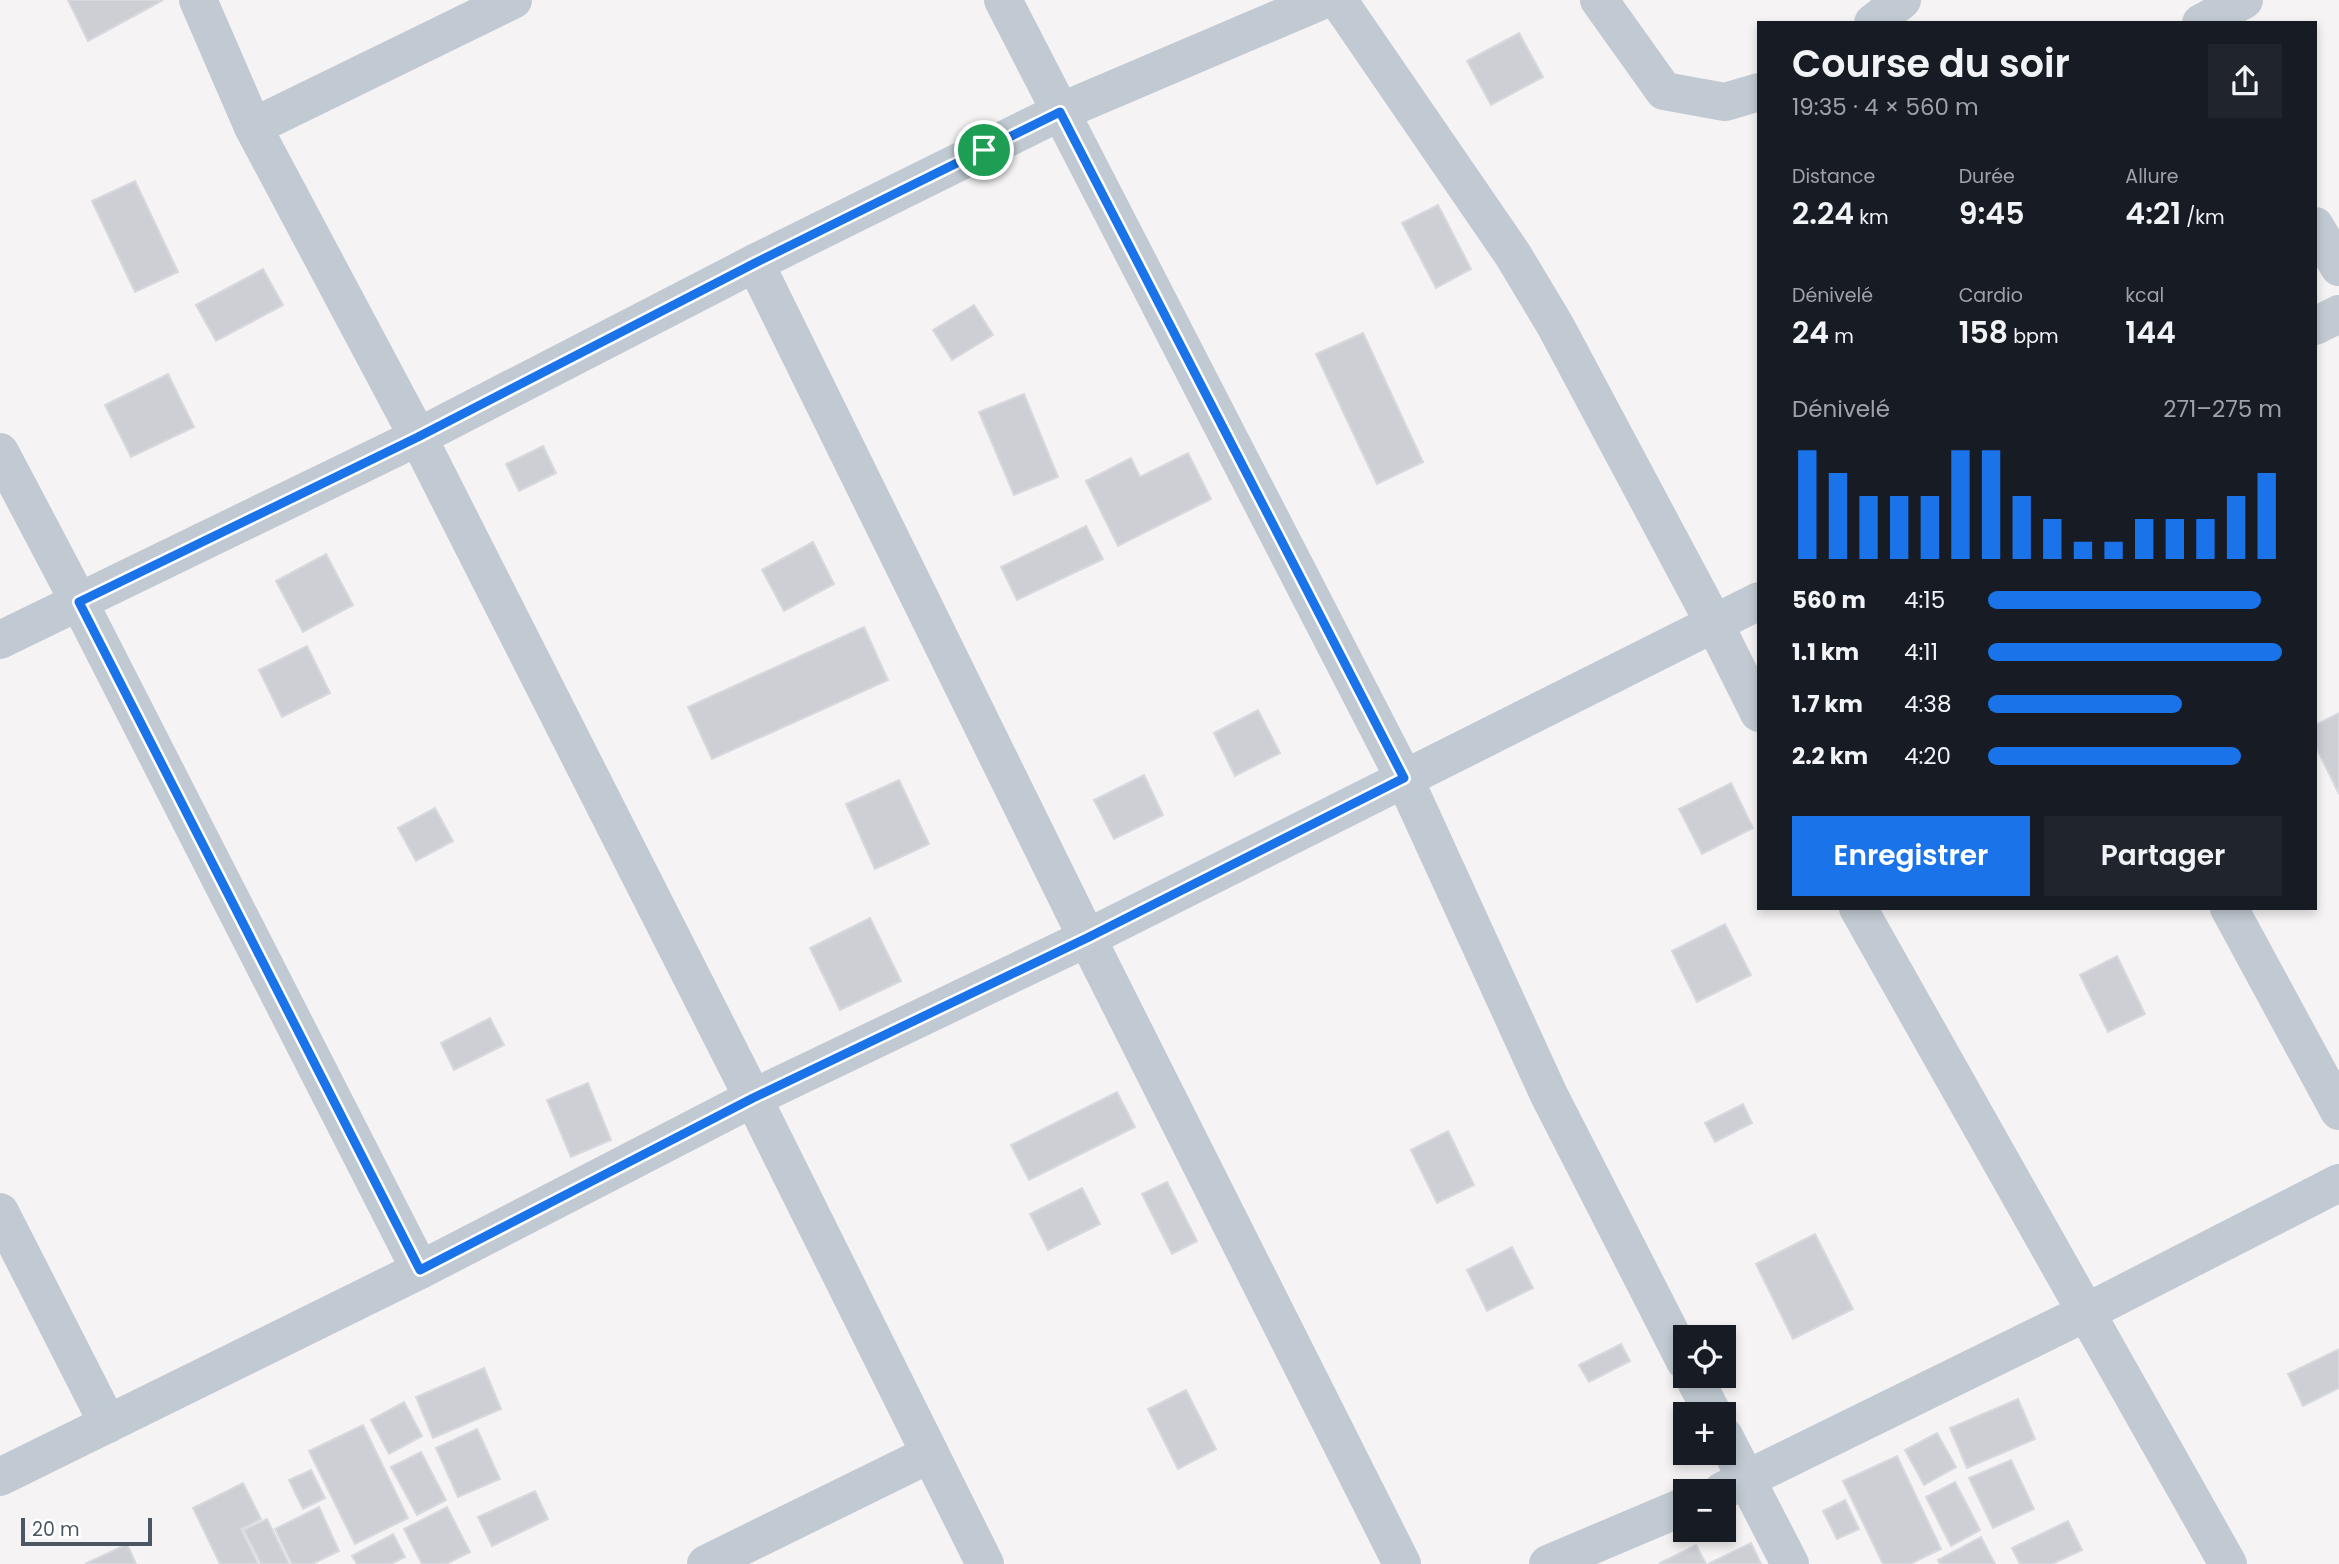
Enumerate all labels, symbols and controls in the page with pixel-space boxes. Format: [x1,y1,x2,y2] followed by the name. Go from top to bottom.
[1792,37,2070,90] text: Course du soir
[2208,44,2282,118] button: share
[1792,91,1979,123] text: 19:35 · 4 × 560 m
[954,120,1014,180] pin
[965,131,1003,169] icon: arrive
[1792,163,1875,190] text: Distance
[1959,163,2015,190] text: Durée
[2125,163,2179,190] text: Allure
[1792,192,1854,235] text: 2.24
[1959,192,2024,235] text: 9:45
[2125,192,2181,235] text: 4:21
[1854,204,1889,231] text: km
[2181,204,2225,231] text: /km
[1792,282,1873,309] text: Dénivelé
[1959,282,2023,309] text: Cardio
[2125,282,2164,309] text: kcal
[1792,311,1829,354] text: 24
[1959,311,2008,354] text: 158
[2125,311,2176,354] text: 144
[1829,323,1854,350] text: m
[2008,323,2058,350] text: bpm
[1792,393,1890,425] text: Dénivelé
[2163,393,2282,425] text: 271–275 m
[1792,584,1866,616] text: 560 m
[1904,584,1945,616] text: 4:15
[1792,636,1859,668] text: 1.1 km
[1904,636,1938,668] text: 4:11
[1792,688,1863,720] text: 1.7 km
[1904,688,1951,720] text: 4:38
[1792,740,1868,772] text: 2.2 km
[1904,740,1951,772] text: 4:20
[1792,816,2030,896] button: Enregistrer
[2044,816,2282,896] button: Partager
[1673,1325,1736,1542] map controls
[1673,1325,1736,1388] button: locate
[1673,1402,1736,1465] button: +
[1673,1479,1736,1542] button: −
[21,1515,152,1547] scale bar
[32,1516,80,1543] text: 20 m

